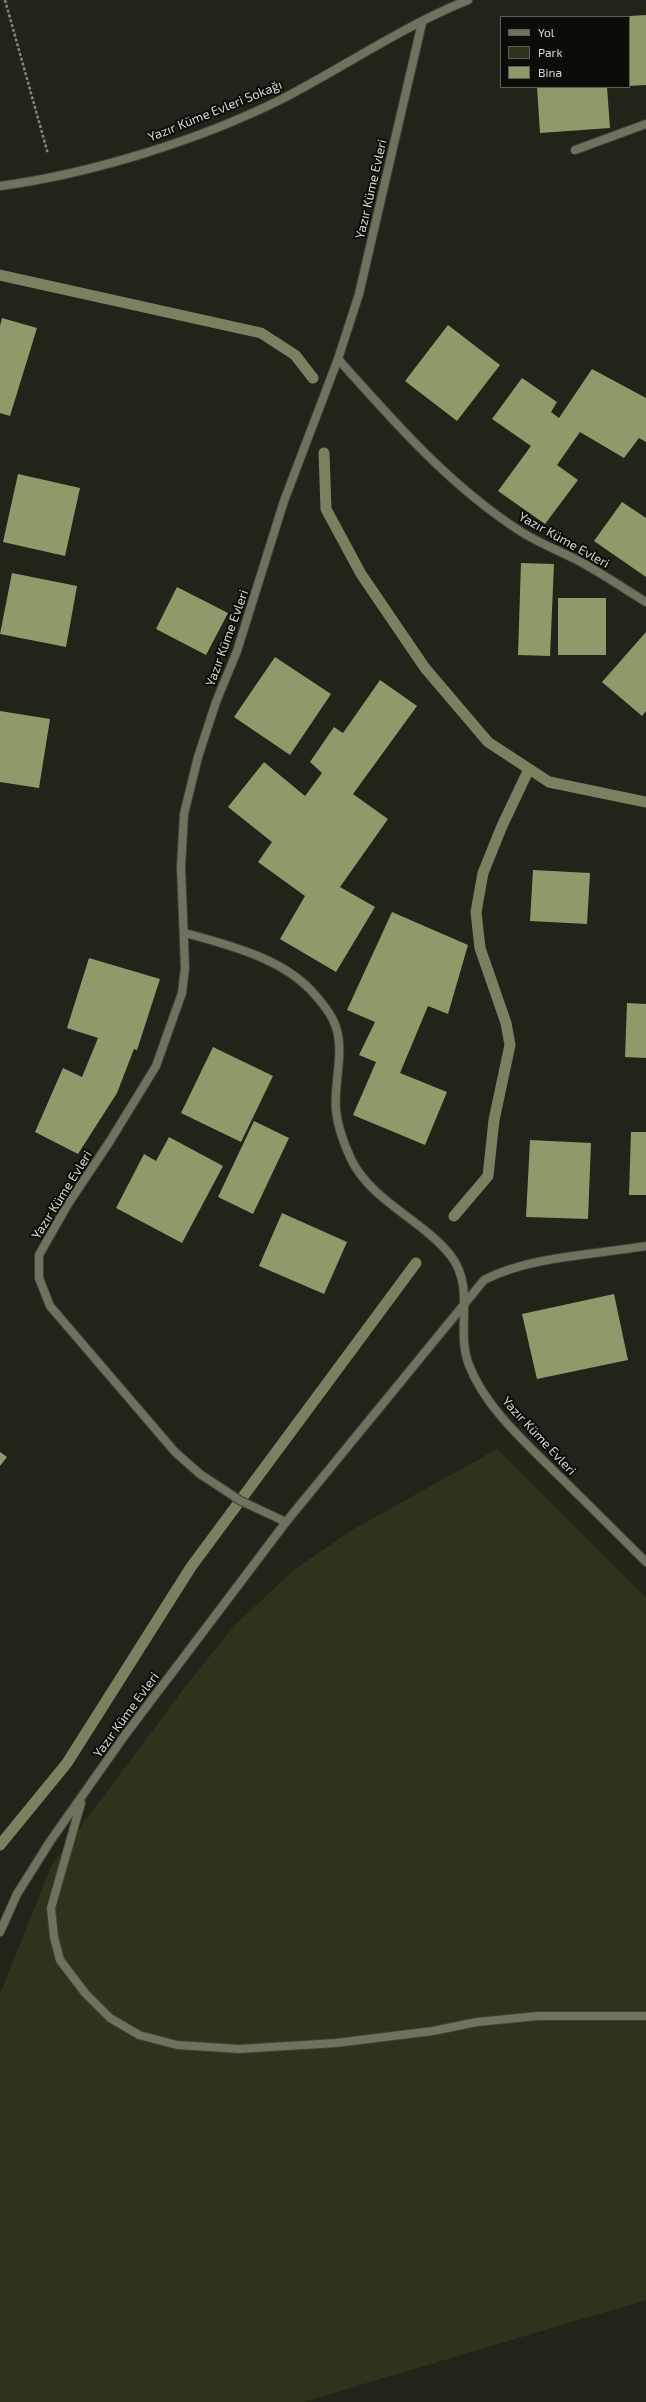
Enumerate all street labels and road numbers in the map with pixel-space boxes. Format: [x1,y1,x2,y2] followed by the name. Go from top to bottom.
[146,77,284,145] street label: Yazır Küme Evleri Sokağı
[352,138,390,240] street label: Yazır Küme Evleri
[516,509,612,571] street label: Yazır Küme Evleri
[202,588,252,688] street label: Yazır Küme Evleri
[28,1148,96,1242] street label: Yazır Küme Evleri
[499,1394,579,1478] street label: Yazır Küme Evleri
[90,1669,162,1761] street label: Yazır Küme Evleri

